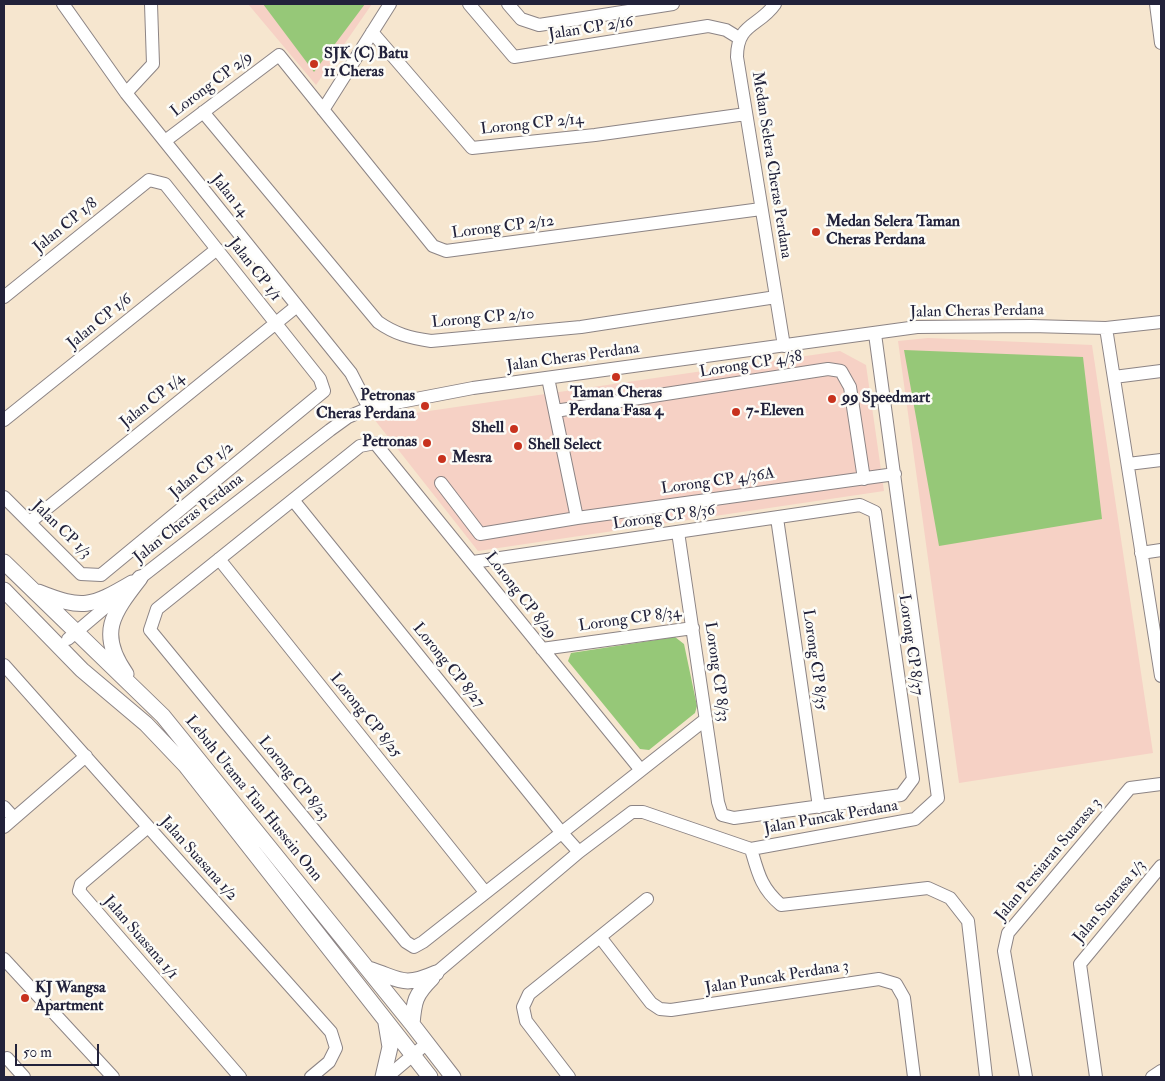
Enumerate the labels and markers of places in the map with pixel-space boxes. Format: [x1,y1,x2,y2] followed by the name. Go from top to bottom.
[324,45,408,83] place label: SJK (C) Batu 11 Cheras
[308,58,320,70] marker: SJK (C) Batu 11 Cheras
[826,213,960,251] place label: Medan Selera Taman Cheras Perdana
[810,226,822,238] marker: Medan Selera Taman Cheras Perdana
[610,371,622,383] marker: Taman Cheras Perdana Fasa 4
[569,384,663,422] place label: Taman Cheras Perdana Fasa 4
[316,387,415,425] place label: Petronas Cheras Perdana
[842,389,930,409] place label: 99 Speedmart
[826,393,838,405] marker: 99 Speedmart
[419,400,431,412] marker: Petronas Cheras Perdana
[746,402,804,422] place label: 7-Eleven
[730,406,742,418] marker: 7-Eleven
[472,419,504,439] place label: Shell
[508,423,520,435] marker: Shell
[362,433,417,453] place label: Petronas
[528,436,602,456] place label: Shell Select
[421,437,433,449] marker: Petronas
[512,440,524,452] marker: Shell Select
[452,449,492,469] place label: Mesra
[436,453,448,465] marker: Mesra
[35,979,105,1017] place label: KJ Wangsa Apartment
[19,992,31,1004] marker: KJ Wangsa Apartment

